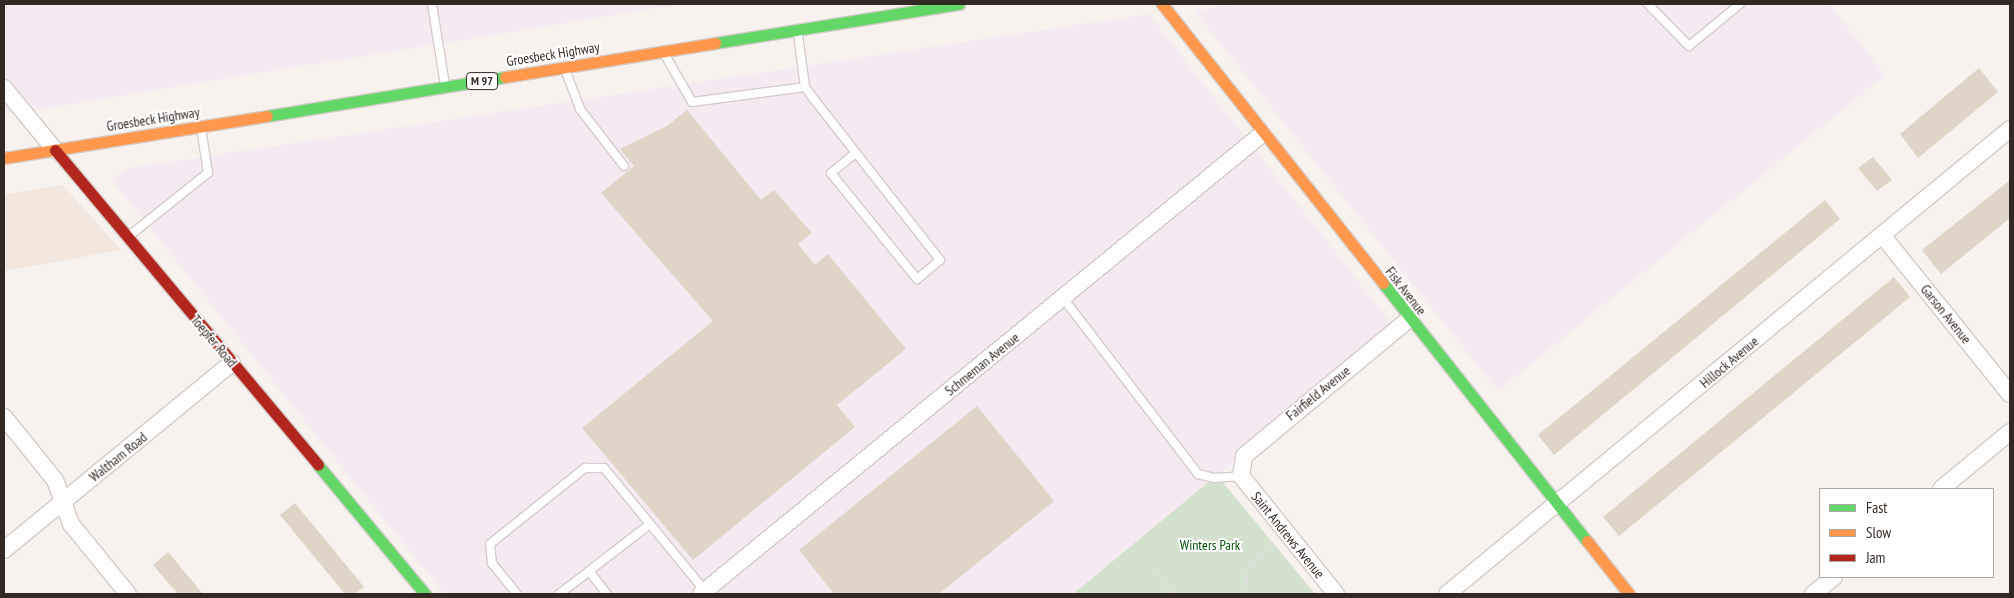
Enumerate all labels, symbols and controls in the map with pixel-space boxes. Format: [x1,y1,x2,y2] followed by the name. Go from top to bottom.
[505,38,601,70] street label: Groesbeck Highway
[466,72,498,90] road number: M 97
[105,103,201,135] street label: Groesbeck Highway
[1382,263,1430,319] street label: Fisk Avenue
[1917,281,1975,347] street label: Garson Avenue
[187,312,241,370] street label: Toepfer Road
[941,329,1023,399] street label: Schmeman Avenue
[1696,332,1762,392] street label: Hillock Avenue
[1282,362,1354,424] street label: Fairfield Avenue
[86,429,150,485] street label: Waltham Road
[1248,488,1328,582] street label: Saint Andrews Avenue
[1819,488,1994,578] legend
[1866,498,1887,517] text: Fast
[1866,523,1891,542] text: Slow
[1180,537,1240,553] park label: Winters Park
[1866,548,1885,567] text: Jam

